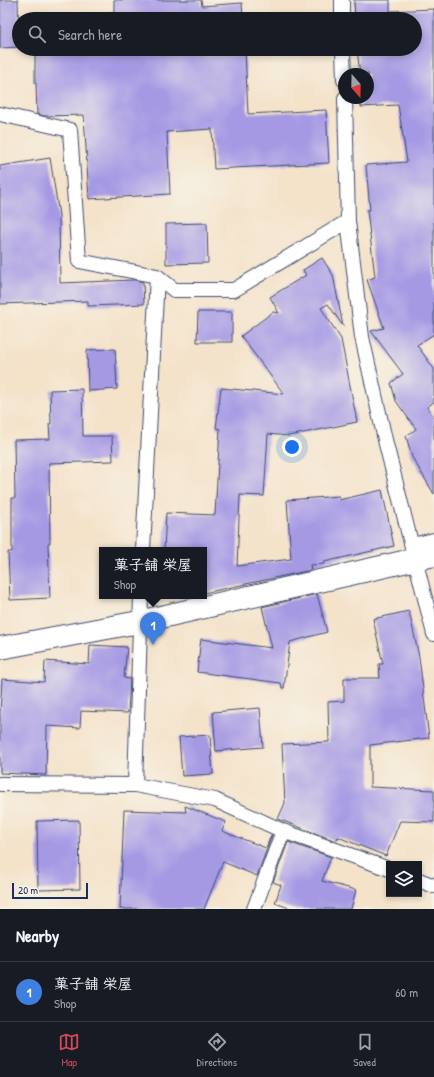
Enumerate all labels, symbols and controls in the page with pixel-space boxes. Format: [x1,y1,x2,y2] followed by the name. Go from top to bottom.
[12,12,422,56] search box
[26,23,48,45] icon: search
[58,24,122,45] text: Search here
[338,68,374,104] north arrow
[282,437,302,457] your location
[99,547,207,599] popup
[114,554,192,575] text: 菓子舗 栄屋
[114,575,136,593] text: Shop
[140,612,166,645] pin: 1
[386,861,422,897] map controls
[386,861,422,897] button: layers
[12,881,88,900] scale bar
[18,883,38,897] text: 20 m
[16,924,59,947] text: Nearby
[54,973,132,994] text: 菓子舗 栄屋
[27,983,31,1001] text: 1
[395,983,418,1001] text: 60 m
[54,994,76,1012] text: Shop
[58,1031,80,1069] tab: Map
[197,1031,237,1069] tab: Directions
[353,1031,376,1069] tab: Saved

